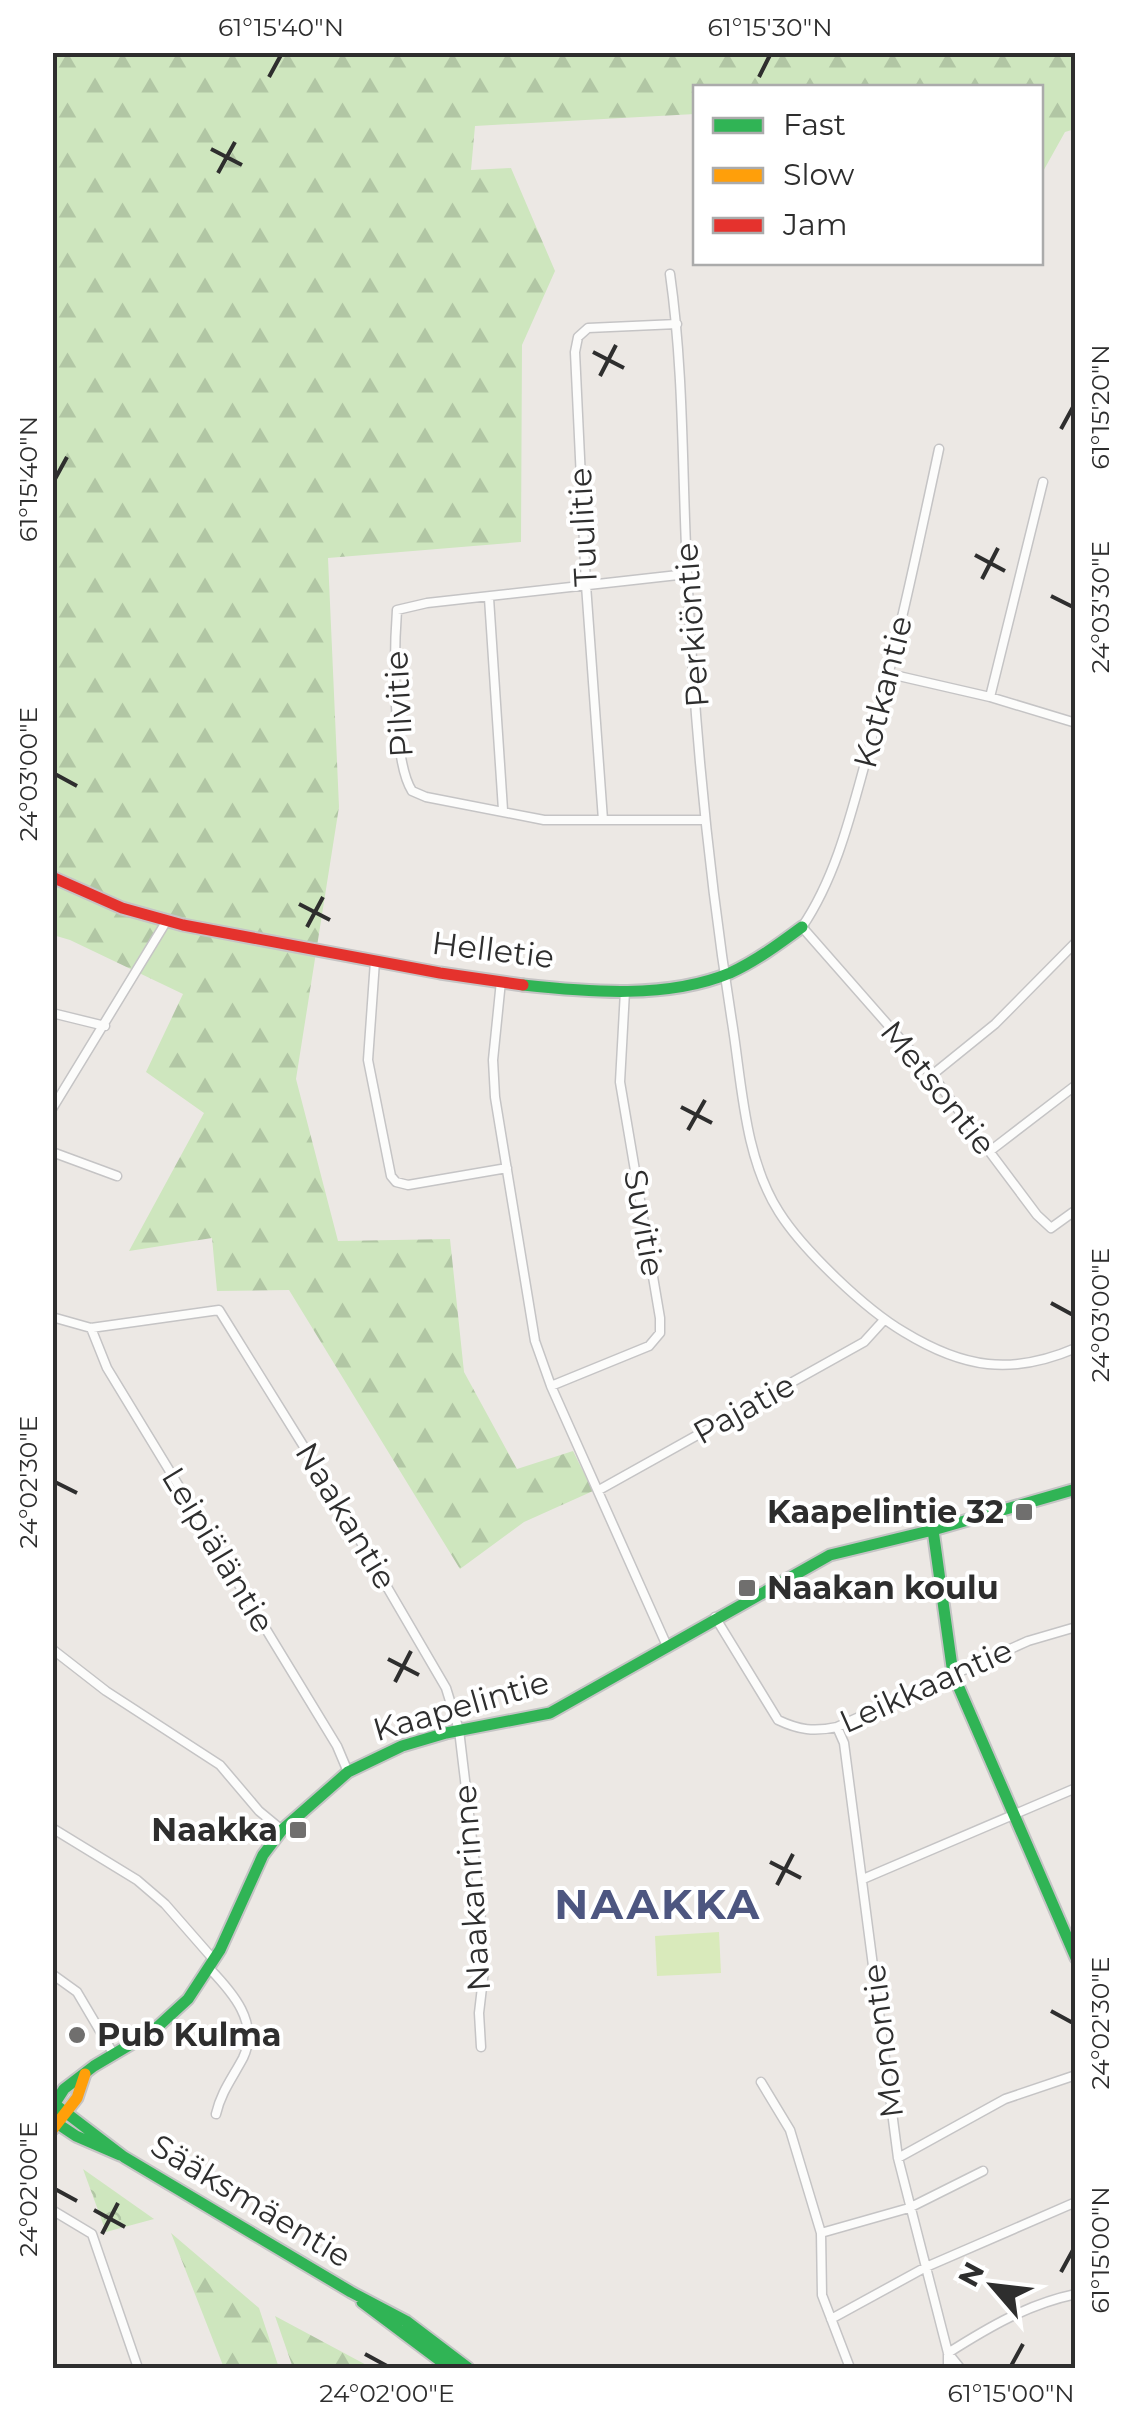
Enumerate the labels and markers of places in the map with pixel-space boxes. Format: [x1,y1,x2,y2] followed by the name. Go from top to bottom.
[767,1492,1004,1531] place label: Kaapelintie 32
[1013,1501,1035,1523] marker: Kaapelintie 32
[767,1568,999,1607] place label: Naakan koulu
[736,1577,758,1599] marker: Naakan koulu
[151,1810,278,1849] place label: Naakka
[287,1819,309,1841] marker: Naakka
[97,2015,282,2054] place label: Pub Kulma
[66,2024,88,2046] marker: Pub Kulma

